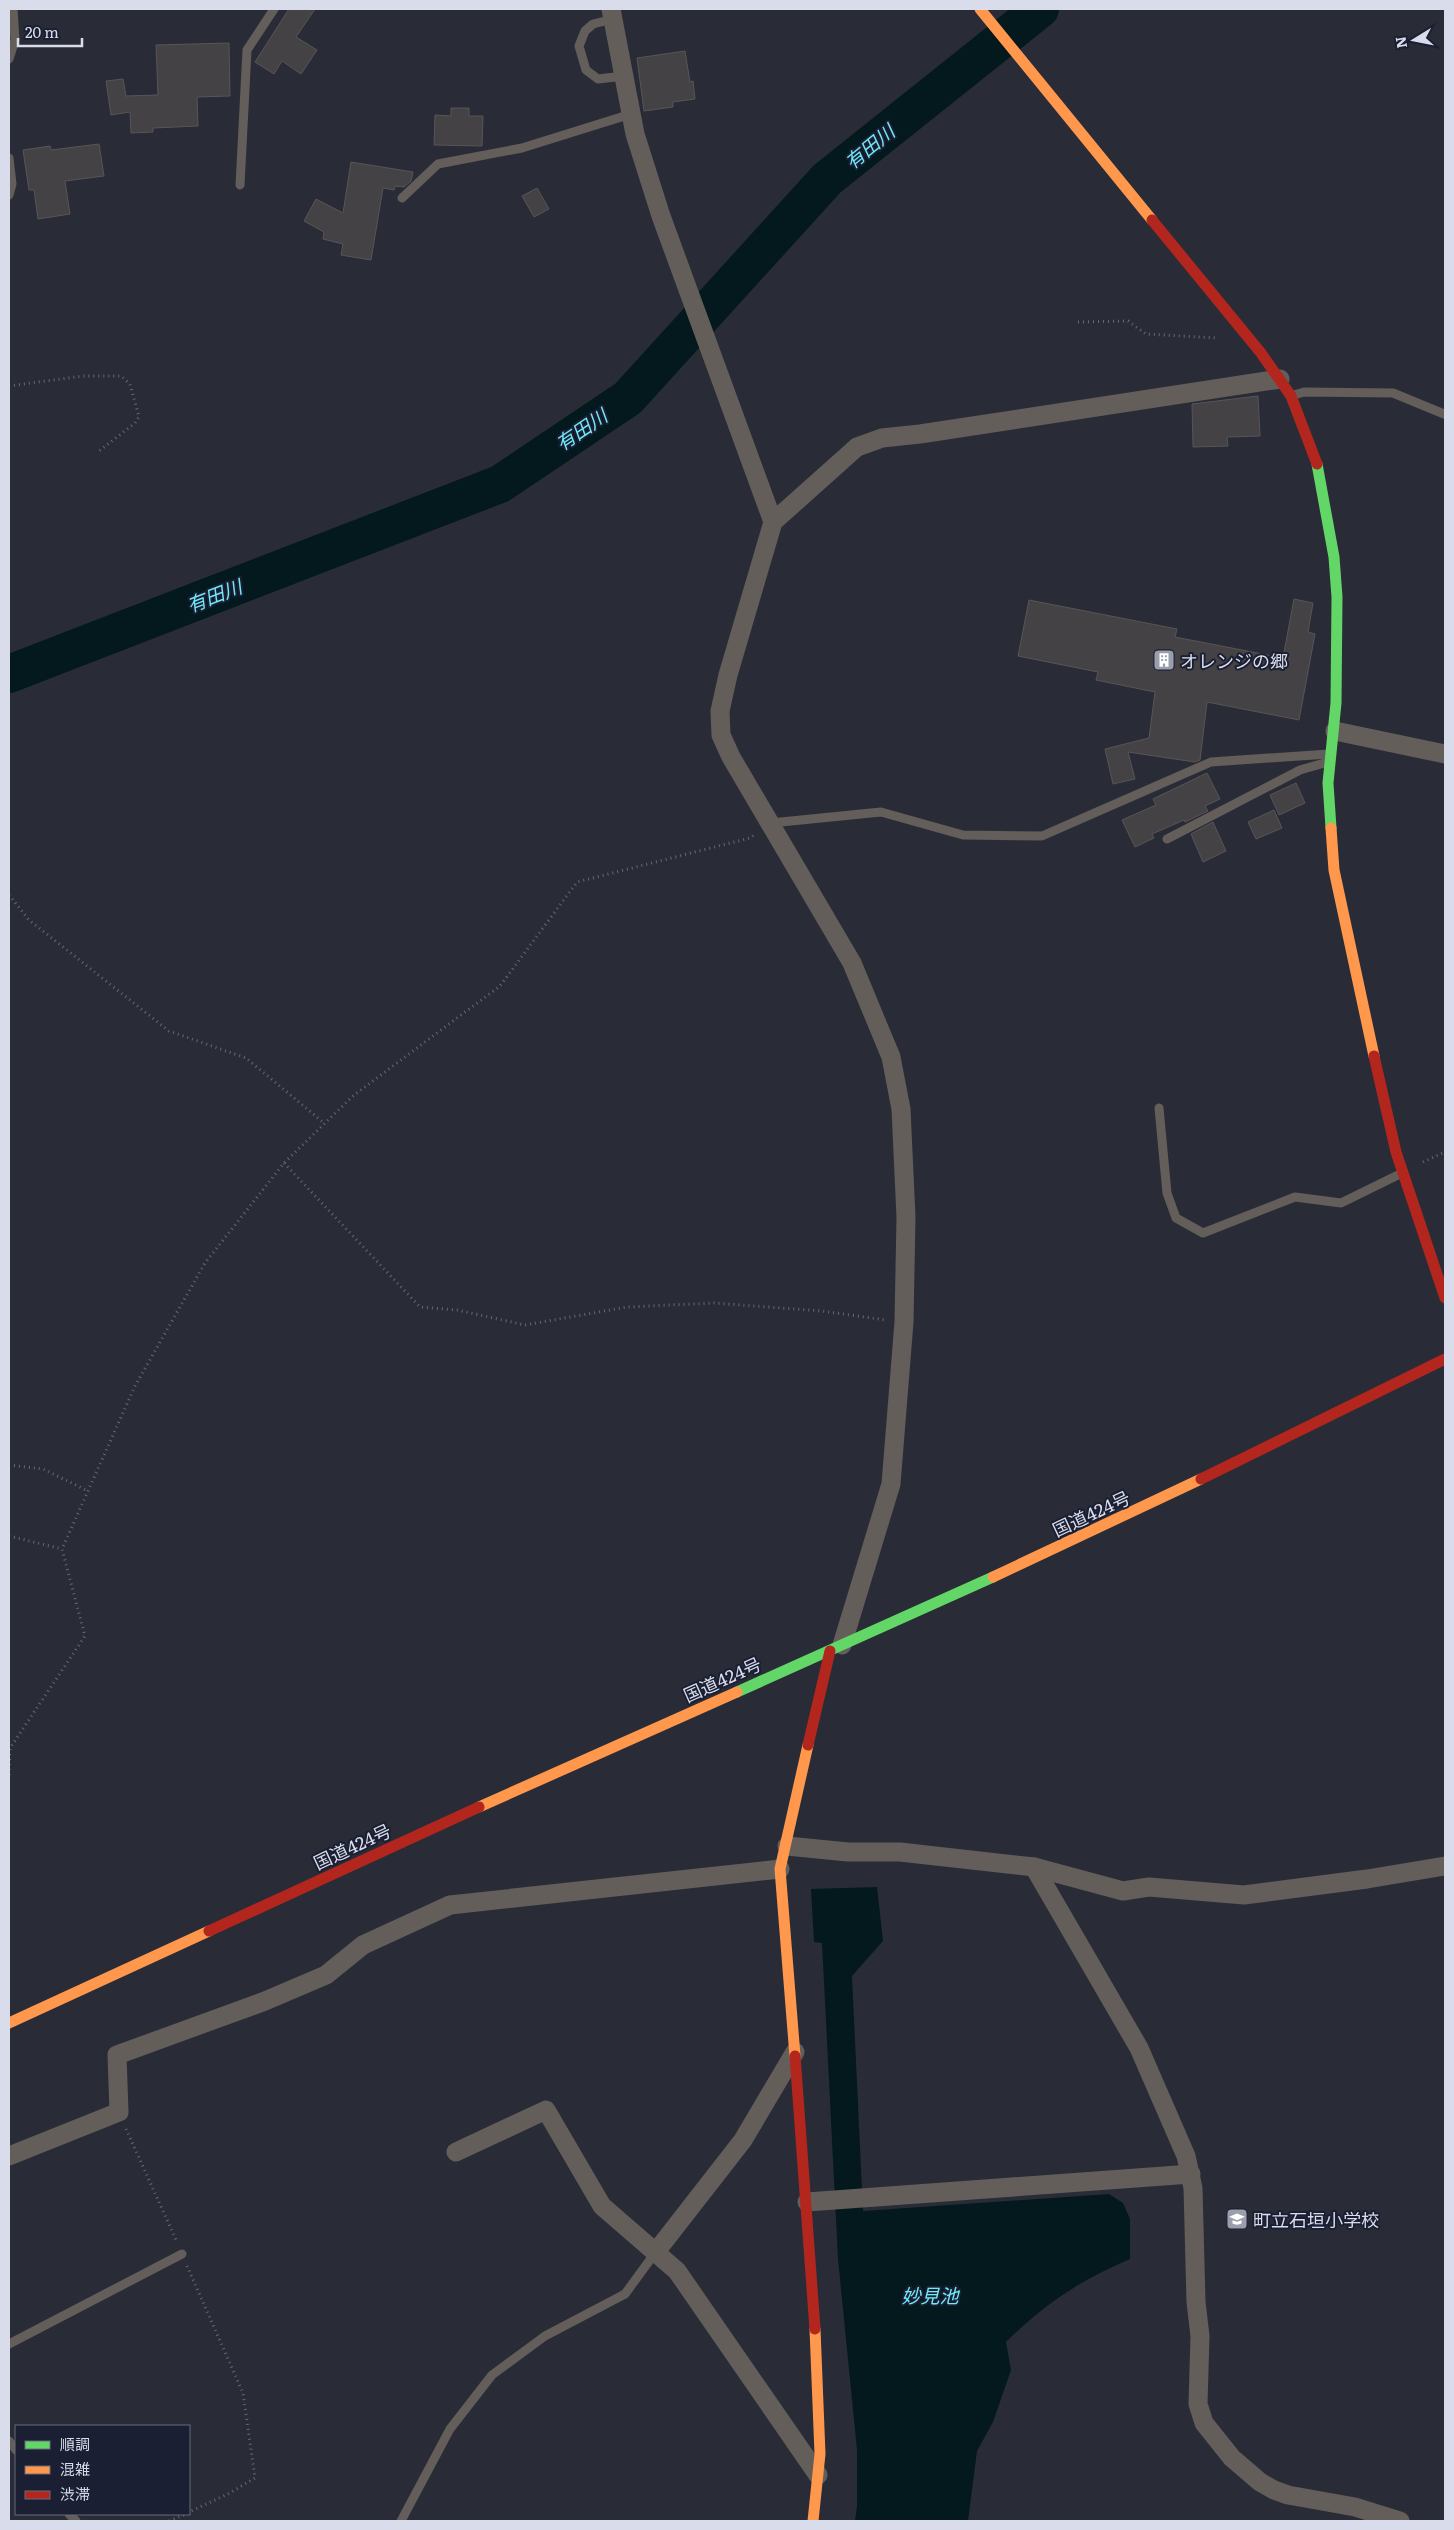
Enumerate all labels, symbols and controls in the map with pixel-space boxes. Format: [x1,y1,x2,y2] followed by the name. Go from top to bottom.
[18,15,81,47] scale bar
[1389,15,1439,65] north arrow
[25,20,59,43] text: 20 m
[1389,35,1411,50] text: N
[838,116,902,175] water label: 有田川
[550,400,614,457] water label: 有田川
[182,571,247,618] water label: 有田川
[1180,647,1288,674] place label: オレンジの郷
[1152,648,1176,672] building icon: オレンジの郷
[1048,1483,1134,1543] street label: 国道424号
[679,1650,765,1708] street label: 国道424号
[309,1816,395,1876] street label: 国道424号
[1253,2206,1379,2233] place label: 町立石垣小学校
[1225,2207,1249,2231] school or university icon: 町立石垣小学校
[901,2281,960,2309] water label: 妙見池
[15,2425,190,2515] legend
[60,2432,90,2455] text: 順調
[60,2457,90,2480] text: 混雑
[60,2482,90,2505] text: 渋滞

